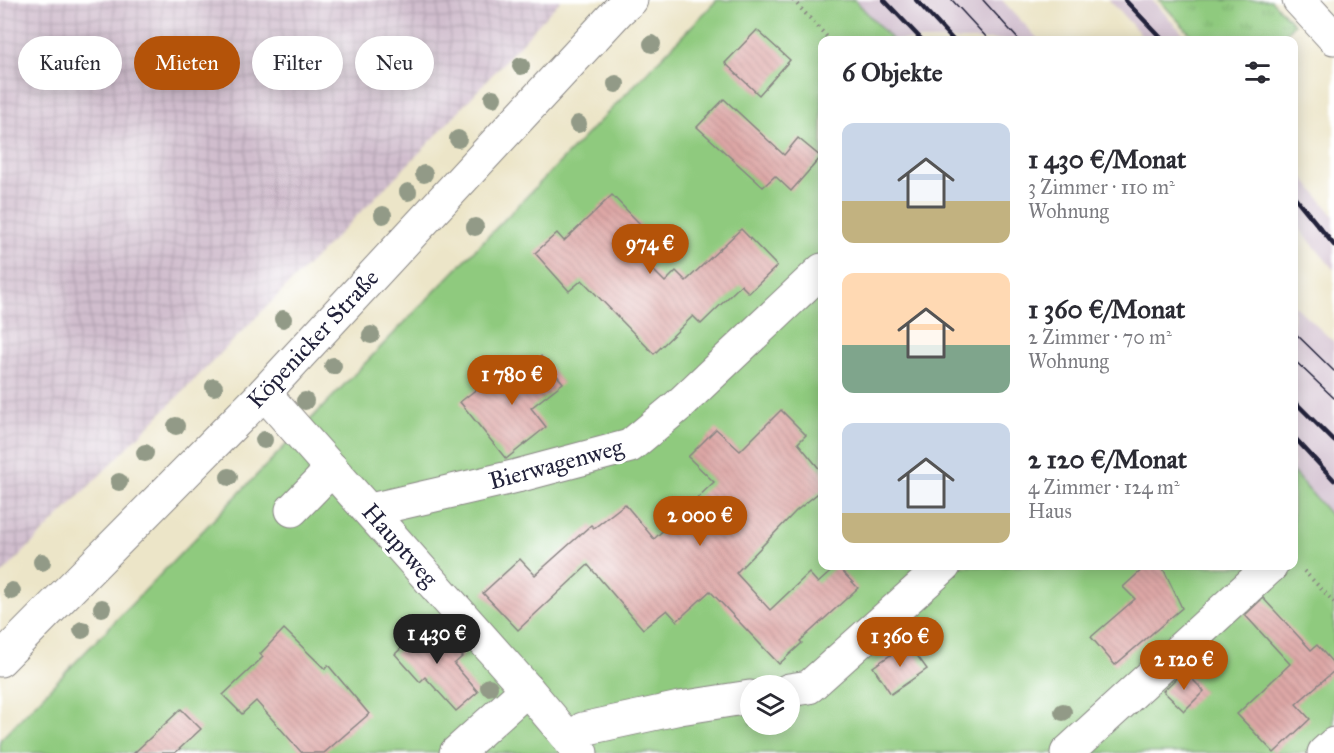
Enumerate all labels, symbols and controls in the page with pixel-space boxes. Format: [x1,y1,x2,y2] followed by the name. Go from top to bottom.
[18,36,122,90] chip: Kaufen
[134,36,240,90] chip: Mieten
[252,36,343,90] chip: Filter
[355,36,434,90] chip: Neu
[842,56,942,88] text: 6 Objekte
[1241,56,1274,89] icon: filters
[1028,143,1186,175] text: 1 430 €/Monat
[890,147,962,219] icon: home
[1028,175,1175,199] text: 3 Zimmer · 110 m²
[1028,199,1109,223] text: Wohnung
[608,224,692,275] pin: 974 €
[626,231,674,255] text: 974 €
[241,263,385,415] street label: Köpenicker Straße
[1028,293,1185,325] text: 1 360 €/Monat
[890,297,962,369] icon: home
[1028,325,1172,349] text: 2 Zimmer · 70 m²
[1028,349,1109,373] text: Wohnung
[457,355,567,406] pin: 1 780 €
[481,362,543,386] text: 1 780 €
[486,431,627,496] street label: Bierwagenweg
[1028,443,1187,475] text: 2 120 €/Monat
[890,447,962,519] icon: home
[1028,475,1180,499] text: 4 Zimmer · 124 m²
[645,496,755,547] pin: 2 000 €
[356,497,445,594] street label: Hauptweg
[1028,499,1072,523] text: Haus
[667,503,733,527] text: 2 000 €
[382,614,492,665] pin: 1 430 €
[845,617,955,668] pin: 1 360 €
[407,621,467,645] text: 1 430 €
[871,624,929,648] text: 1 360 €
[1129,640,1239,691] pin: 2 120 €
[1154,647,1214,671] text: 2 120 €
[740,675,800,735] map controls
[740,675,800,735] button: layers

